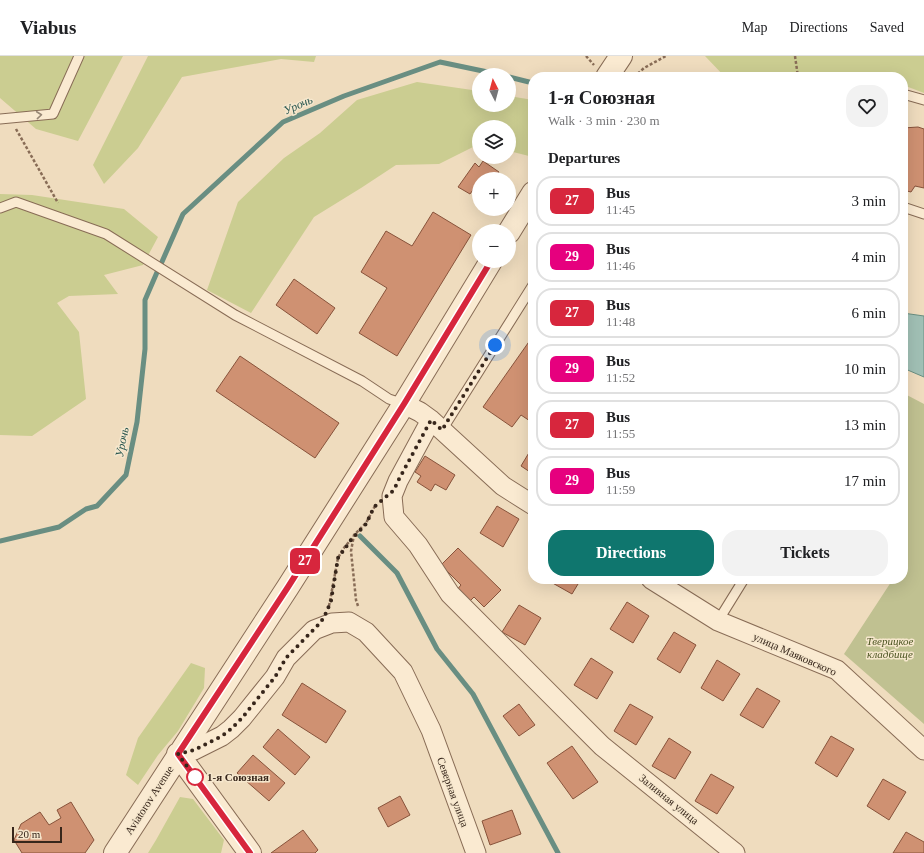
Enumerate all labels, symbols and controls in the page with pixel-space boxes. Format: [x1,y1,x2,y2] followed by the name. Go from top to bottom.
[20,17,76,38] text: Viabus
[742,20,767,35] text: Map
[789,20,848,35] text: Directions
[870,20,904,35] text: Saved
[472,68,516,112] north arrow
[472,68,516,268] map controls
[846,85,888,127] button: heart
[548,87,655,108] text: 1-я Союзная
[281,92,315,118] water label: Урочь
[36,111,42,120] one-way arrow
[548,113,660,128] text: Walk · 3 min · 230 m
[472,120,516,164] button: layers
[548,150,620,166] text: Departures
[472,172,516,216] button: +
[606,185,630,201] text: Bus
[565,193,579,208] text: 27
[851,193,886,209] text: 3 min
[606,202,635,217] text: 11:45
[472,224,516,268] button: −
[606,241,630,257] text: Bus
[565,249,579,264] text: 29
[851,249,886,265] text: 4 min
[606,258,635,273] text: 11:46
[606,297,630,313] text: Bus
[565,305,579,320] text: 27
[851,305,886,321] text: 6 min
[606,314,635,329] text: 11:48
[485,335,505,355] your location
[606,353,630,369] text: Bus
[565,361,579,376] text: 29
[844,361,886,377] text: 10 min
[606,370,635,385] text: 11:52
[606,409,630,425] text: Bus
[565,417,579,432] text: 27
[844,417,886,433] text: 13 min
[112,425,132,458] water label: Урочь
[606,426,635,441] text: 11:55
[606,465,630,481] text: Bus
[565,473,579,488] text: 29
[844,473,886,489] text: 17 min
[606,482,635,497] text: 11:59
[548,530,714,576] button: Directions
[722,530,888,576] button: Tickets
[287,548,323,574] line badge: 27
[298,553,312,568] text: 27
[751,630,839,678] street label: улица Маяковского
[867,635,914,660] park label: Тверицкое кладбище
[435,755,471,829] street label: Северная улица
[122,763,176,837] street label: Aviatorov Avenue
[186,768,204,786] marker: 1-я Союзная
[207,771,269,783] place label: 1-я Союзная
[637,771,701,827] street label: Заливная улица
[12,825,62,844] scale bar
[18,828,40,840] text: 20 m

